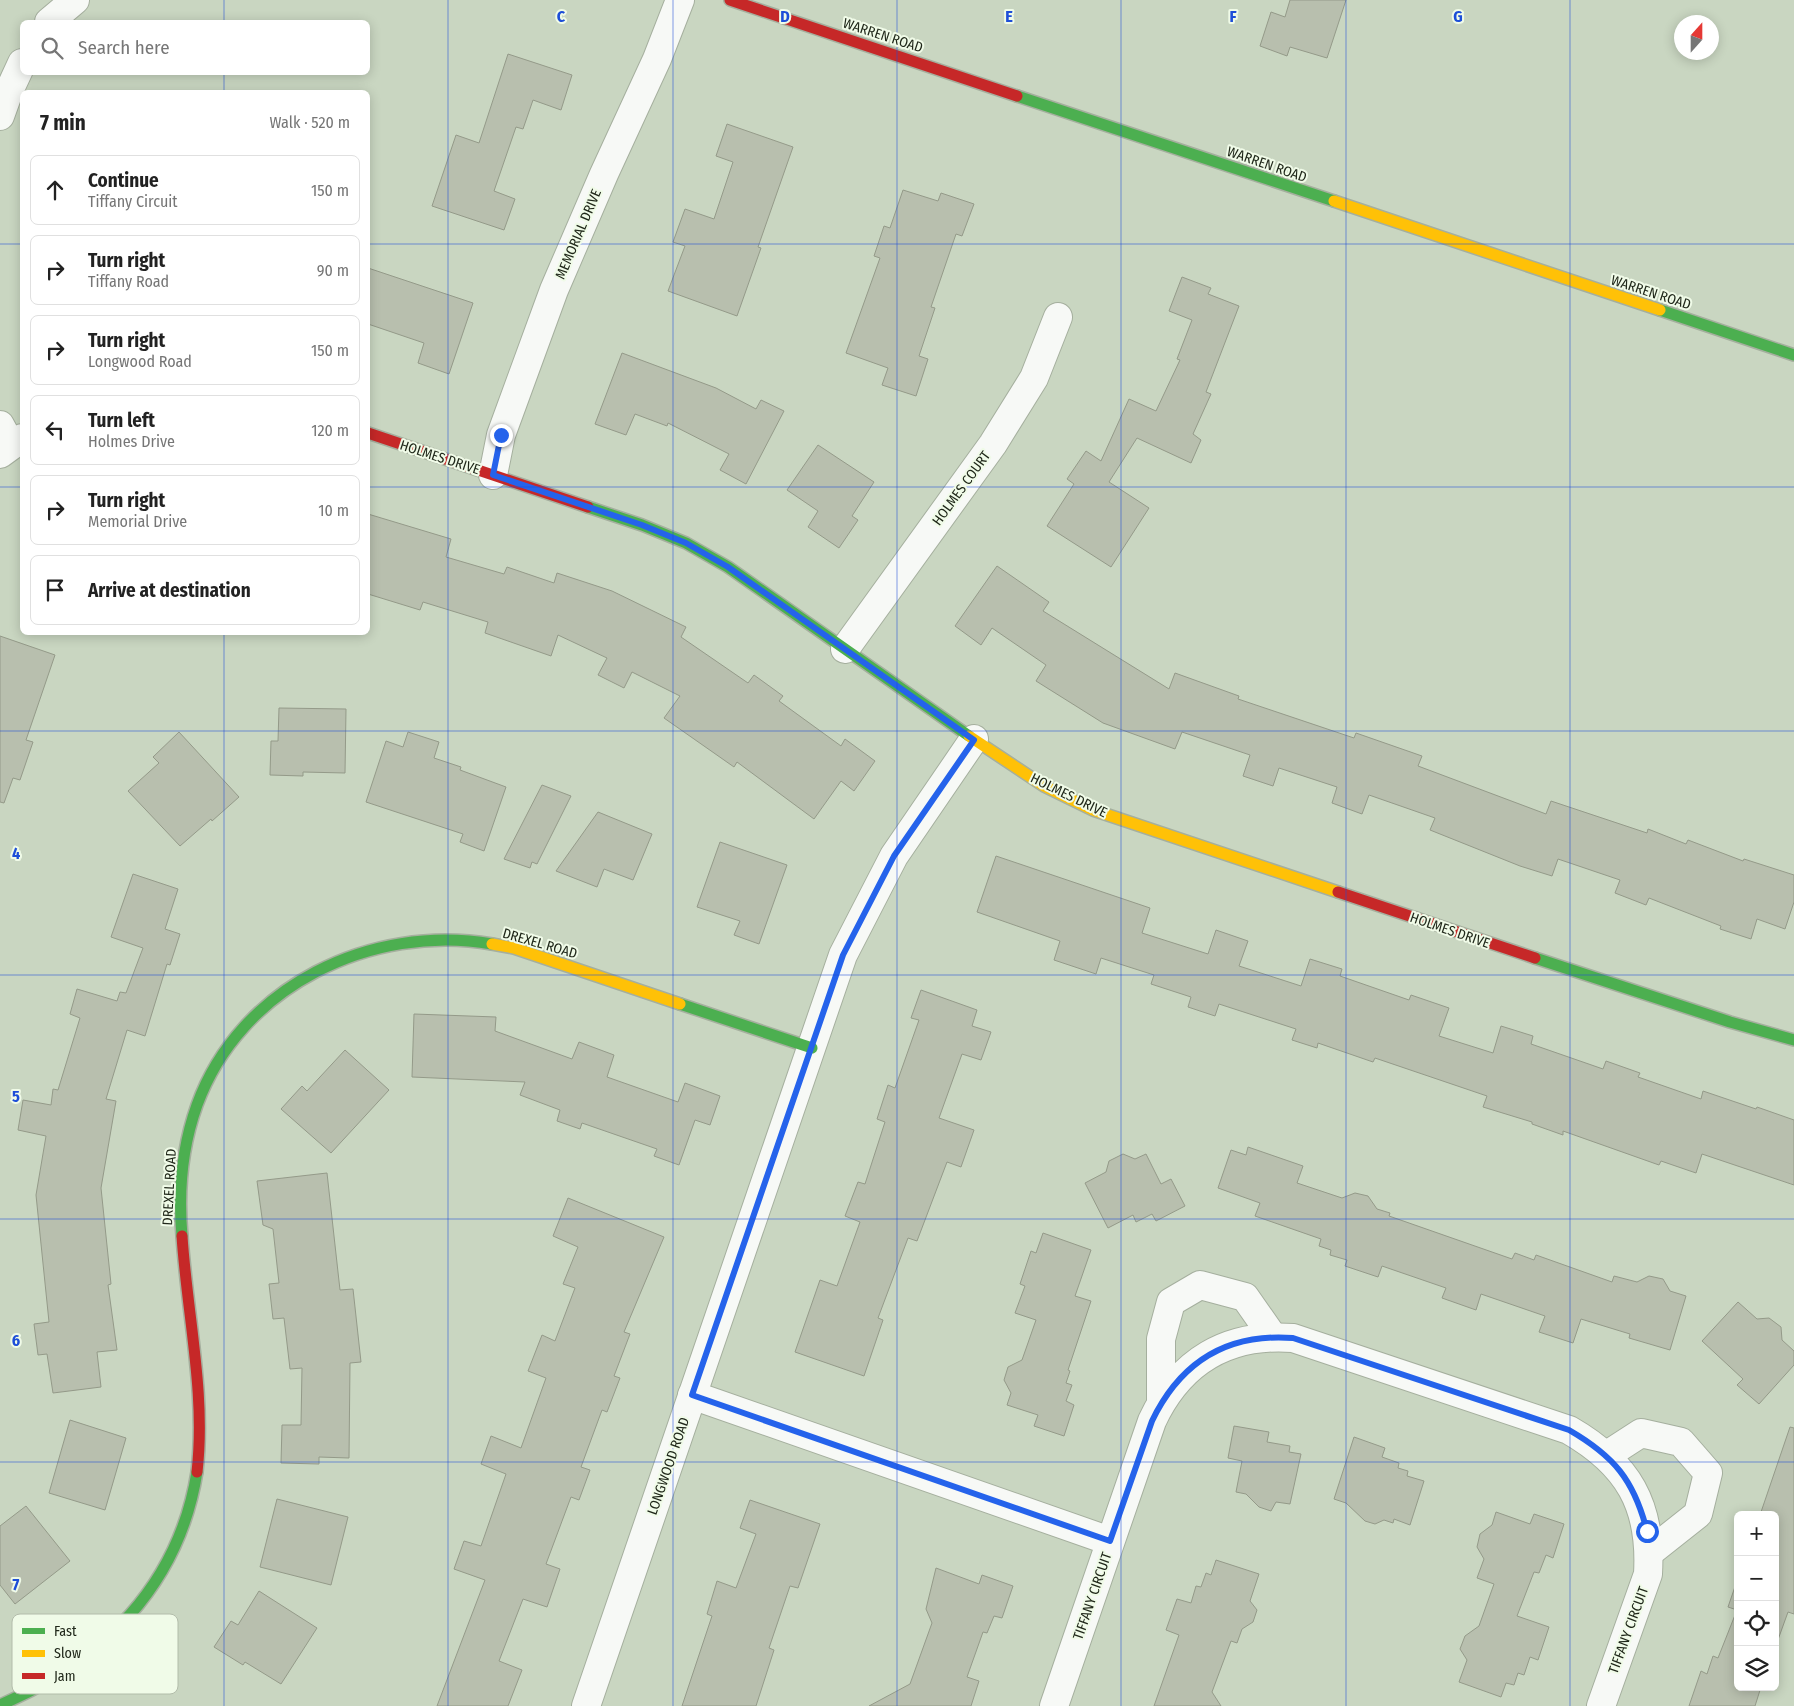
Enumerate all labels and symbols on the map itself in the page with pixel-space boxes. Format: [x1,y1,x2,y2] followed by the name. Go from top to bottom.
[557,7,566,26] text: C
[780,7,790,26] text: D
[1005,7,1013,26] text: E
[1229,7,1237,26] text: F
[1453,7,1463,26] text: G
[841,15,925,56] street label: WARREN ROAD
[1674,15,1719,60] north arrow
[1225,143,1309,186] street label: WARREN ROAD
[552,186,605,282] street label: MEMORIAL DRIVE
[1609,272,1693,313] street label: WARREN ROAD
[490,424,513,447] route end
[398,437,482,479] street label: HOLMES DRIVE
[929,447,994,529] street label: HOLMES COURT
[1028,770,1110,821] street label: HOLMES DRIVE
[12,844,20,863] text: 4
[1408,909,1492,952] street label: HOLMES DRIVE
[501,925,579,962] street label: DREXEL ROAD
[12,1087,20,1106] text: 5
[159,1148,180,1226] street label: DREXEL ROAD
[12,1331,20,1350] text: 6
[644,1415,693,1517] street label: LONGWOOD ROAD
[1636,1520,1659,1543] route start
[1070,1550,1116,1642] street label: TIFFANY CIRCUIT
[13,1575,20,1594] text: 7
[1605,1584,1652,1676] street label: TIFFANY CIRCUIT
[12,1614,178,1694] legend
[54,1623,77,1640] text: Fast
[54,1645,81,1662] text: Slow
[54,1668,75,1685] text: Jam

